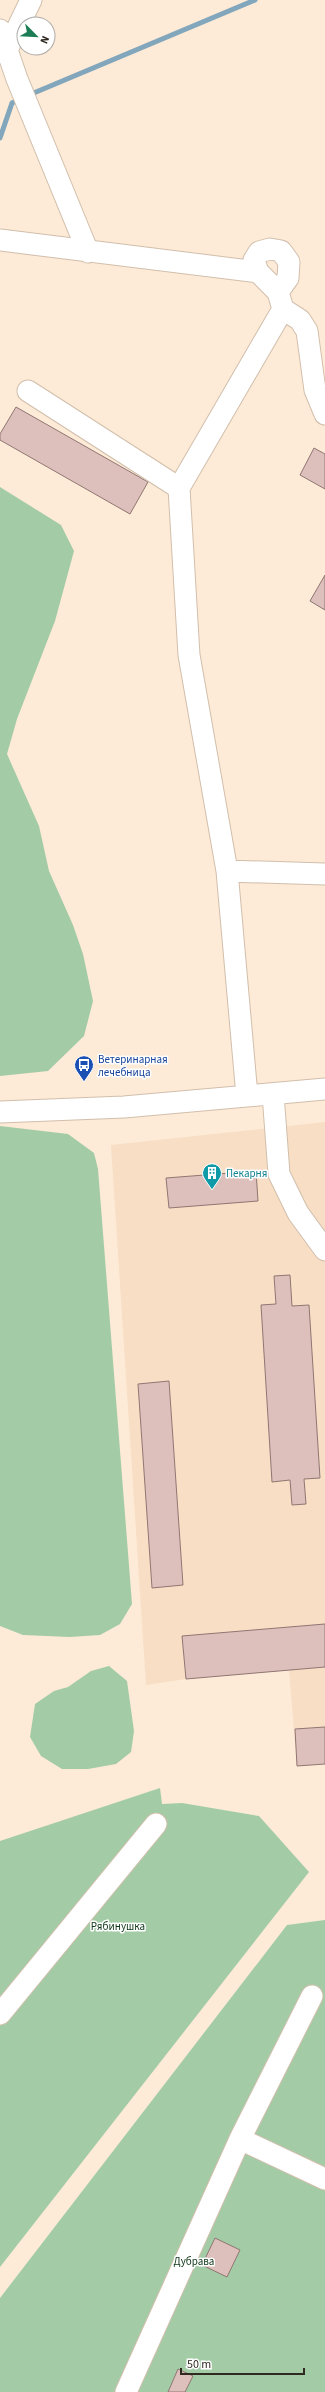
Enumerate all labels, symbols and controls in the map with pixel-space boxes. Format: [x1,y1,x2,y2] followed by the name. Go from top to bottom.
[16,16,56,56] north arrow
[36,33,53,46] text: N
[98,1052,168,1080] place label: Ветеринарная лечебница
[73,1054,95,1082] bus stop icon: Ветеринарная лечебница
[201,1162,223,1190] building icon: Пекарня
[226,1166,267,1181] place label: Пекарня
[91,1919,145,1934] park label: Рябинушка
[174,2254,214,2269] park label: Дубрава
[181,2350,304,2376] scale bar
[187,2356,211,2373] text: 50 m

